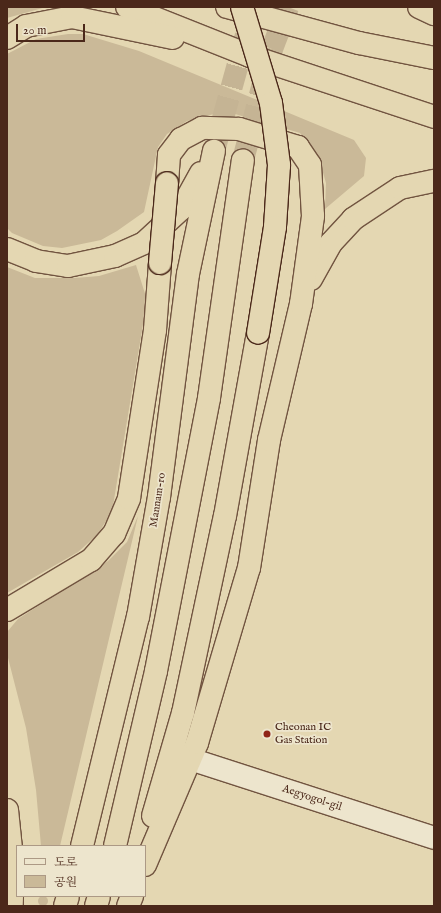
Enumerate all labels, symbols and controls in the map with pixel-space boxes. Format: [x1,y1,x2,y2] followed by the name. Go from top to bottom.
[18,16,87,42] scale bar
[23,23,46,38] text: 20 m
[147,472,169,528] street label: Mannam-ro
[275,721,331,747] place label: Cheonan IC Gas Station
[262,729,272,739] marker: Cheonan IC Gas Station
[281,782,343,814] street label: Aegyogol-gil
[16,845,146,897] legend
[54,855,77,870] text: 도로
[54,875,77,890] text: 공원

